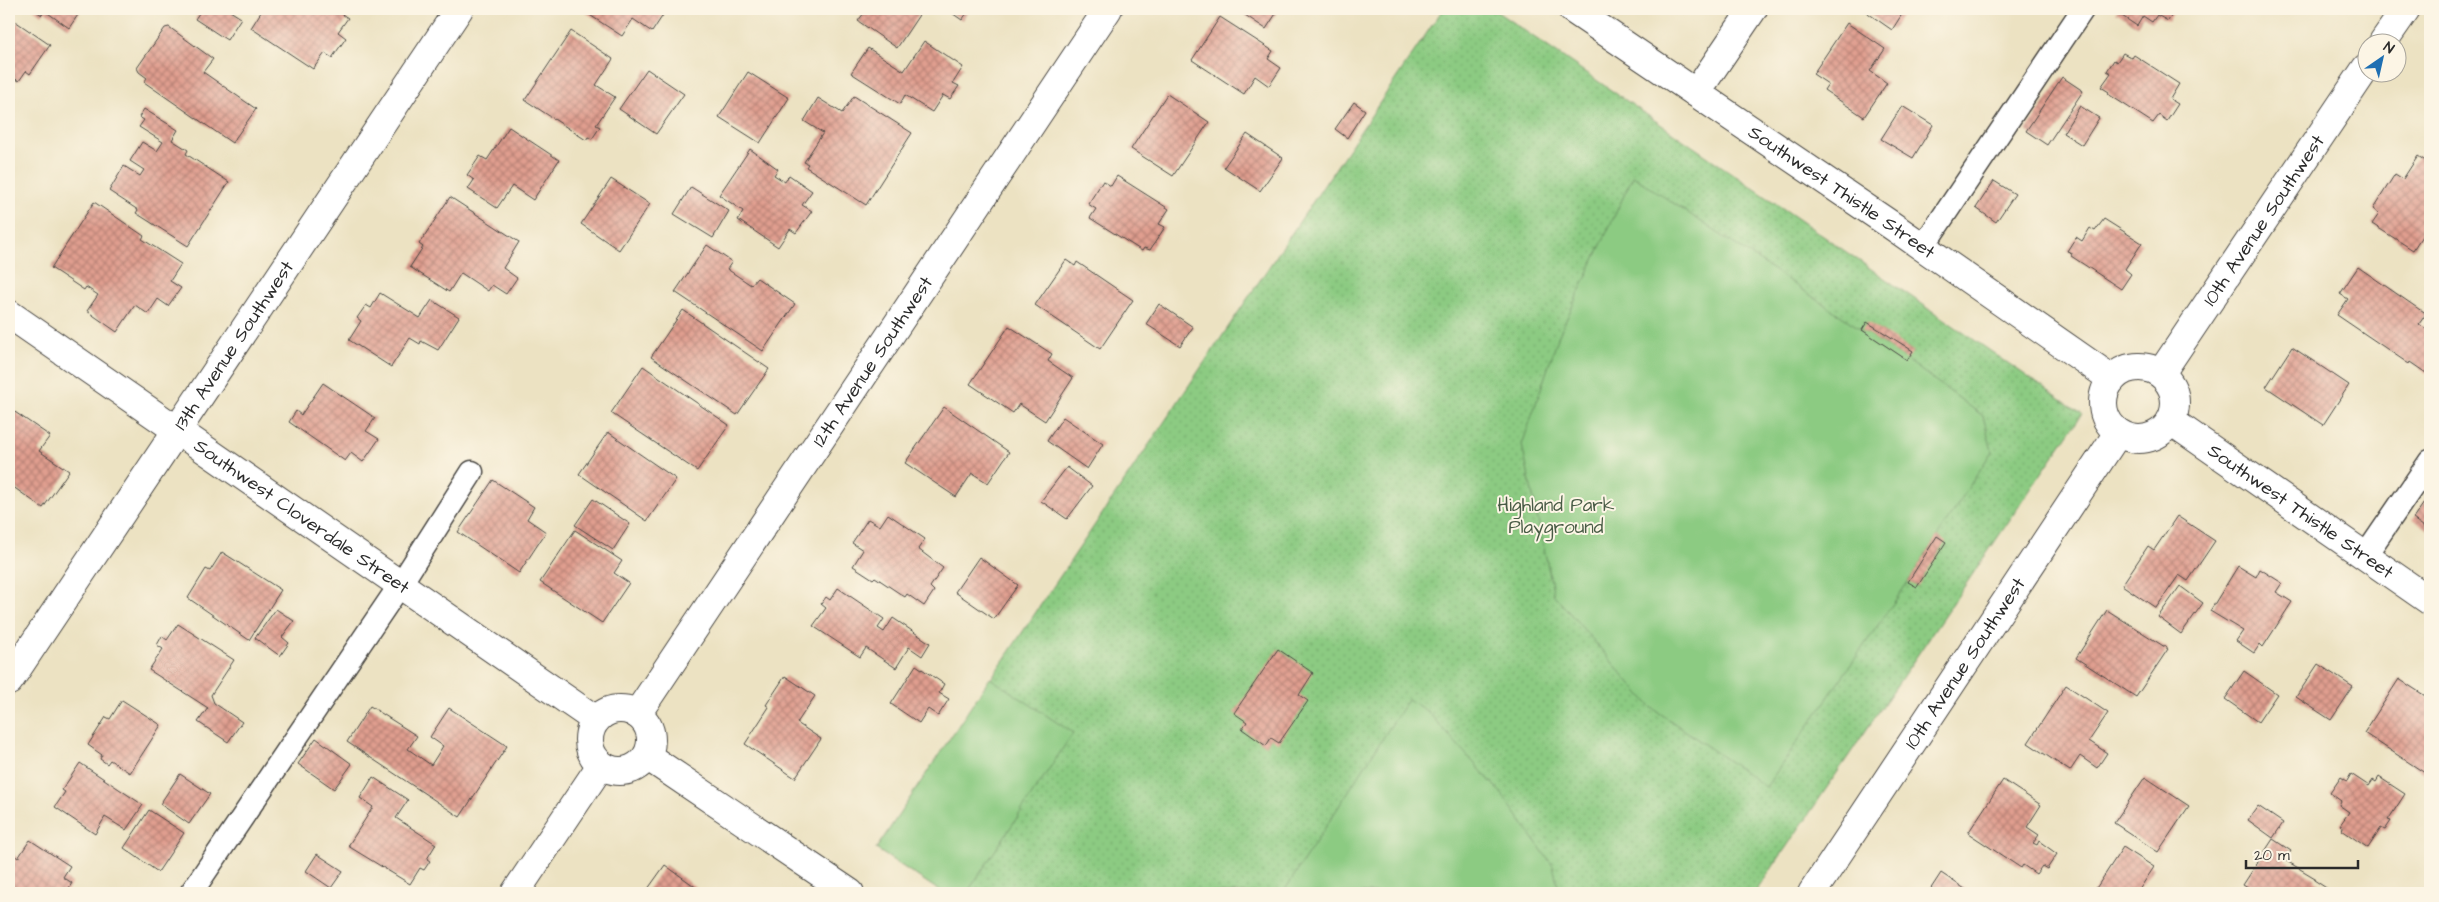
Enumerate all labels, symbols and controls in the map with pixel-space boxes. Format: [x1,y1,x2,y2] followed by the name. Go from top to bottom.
[2356,32,2406,82] north arrow
[2379,37,2398,59] text: N
[1743,119,1941,266] street label: Southwest Thistle Street
[2196,129,2331,311] street label: 10th Avenue Southwest
[167,255,300,435] street label: 13th Avenue Southwest
[806,271,939,452] street label: 12th Avenue Southwest
[188,432,415,601] street label: Southwest Cloverdale Street
[2202,437,2399,586] street label: Southwest Thistle Street
[1497,492,1615,542] park label: Highland Park Playground
[1898,572,2032,754] street label: 10th Avenue Southwest
[2246,837,2359,869] scale bar
[2254,845,2290,866] text: 20 m

